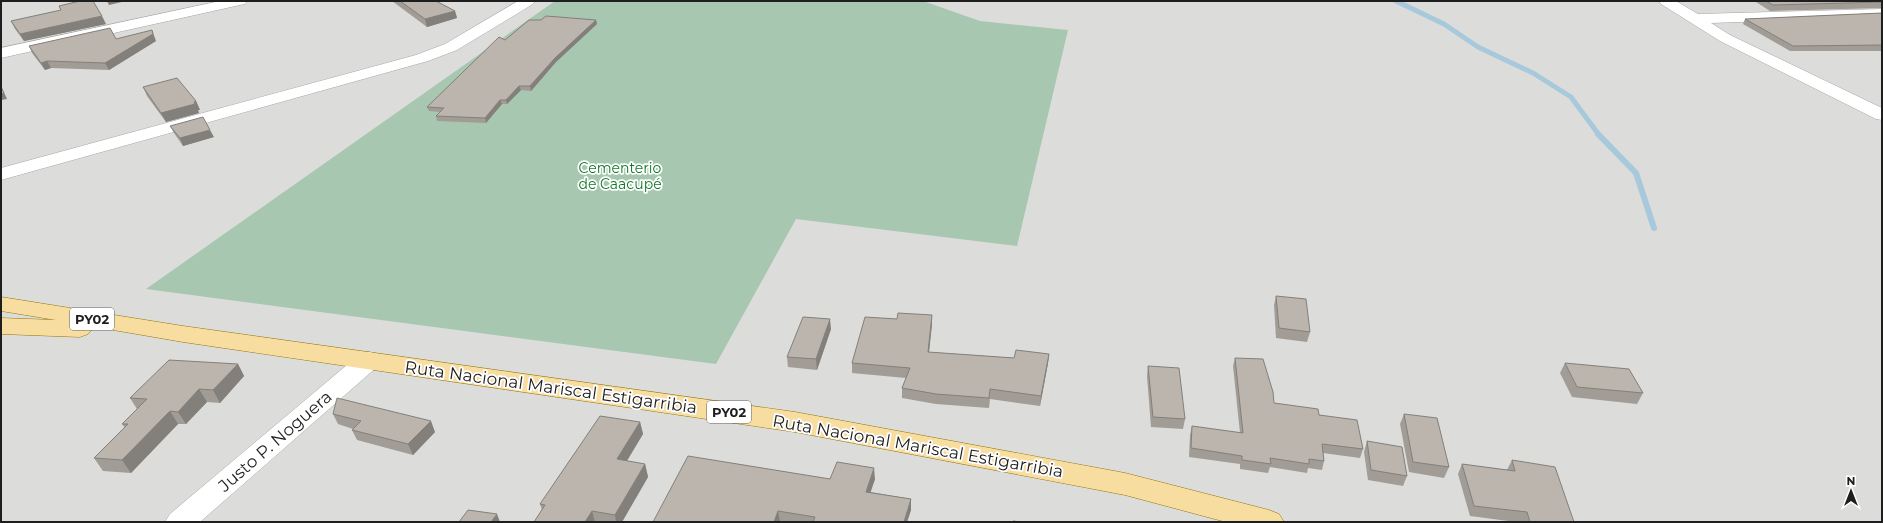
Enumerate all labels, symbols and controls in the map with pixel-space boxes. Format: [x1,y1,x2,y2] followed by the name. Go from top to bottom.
[578,159,662,193] park label: Cementerio de Caacupé
[70,308,114,330] road number: PY02
[404,357,698,417] street label: Ruta Nacional Mariscal Estigarribia
[213,386,336,496] street label: Justo P. Noguera
[707,401,751,423] road number: PY02
[771,411,1065,481] street label: Ruta Nacional Mariscal Estigarribia
[1831,471,1871,511] north arrow
[1847,474,1855,488] text: N

